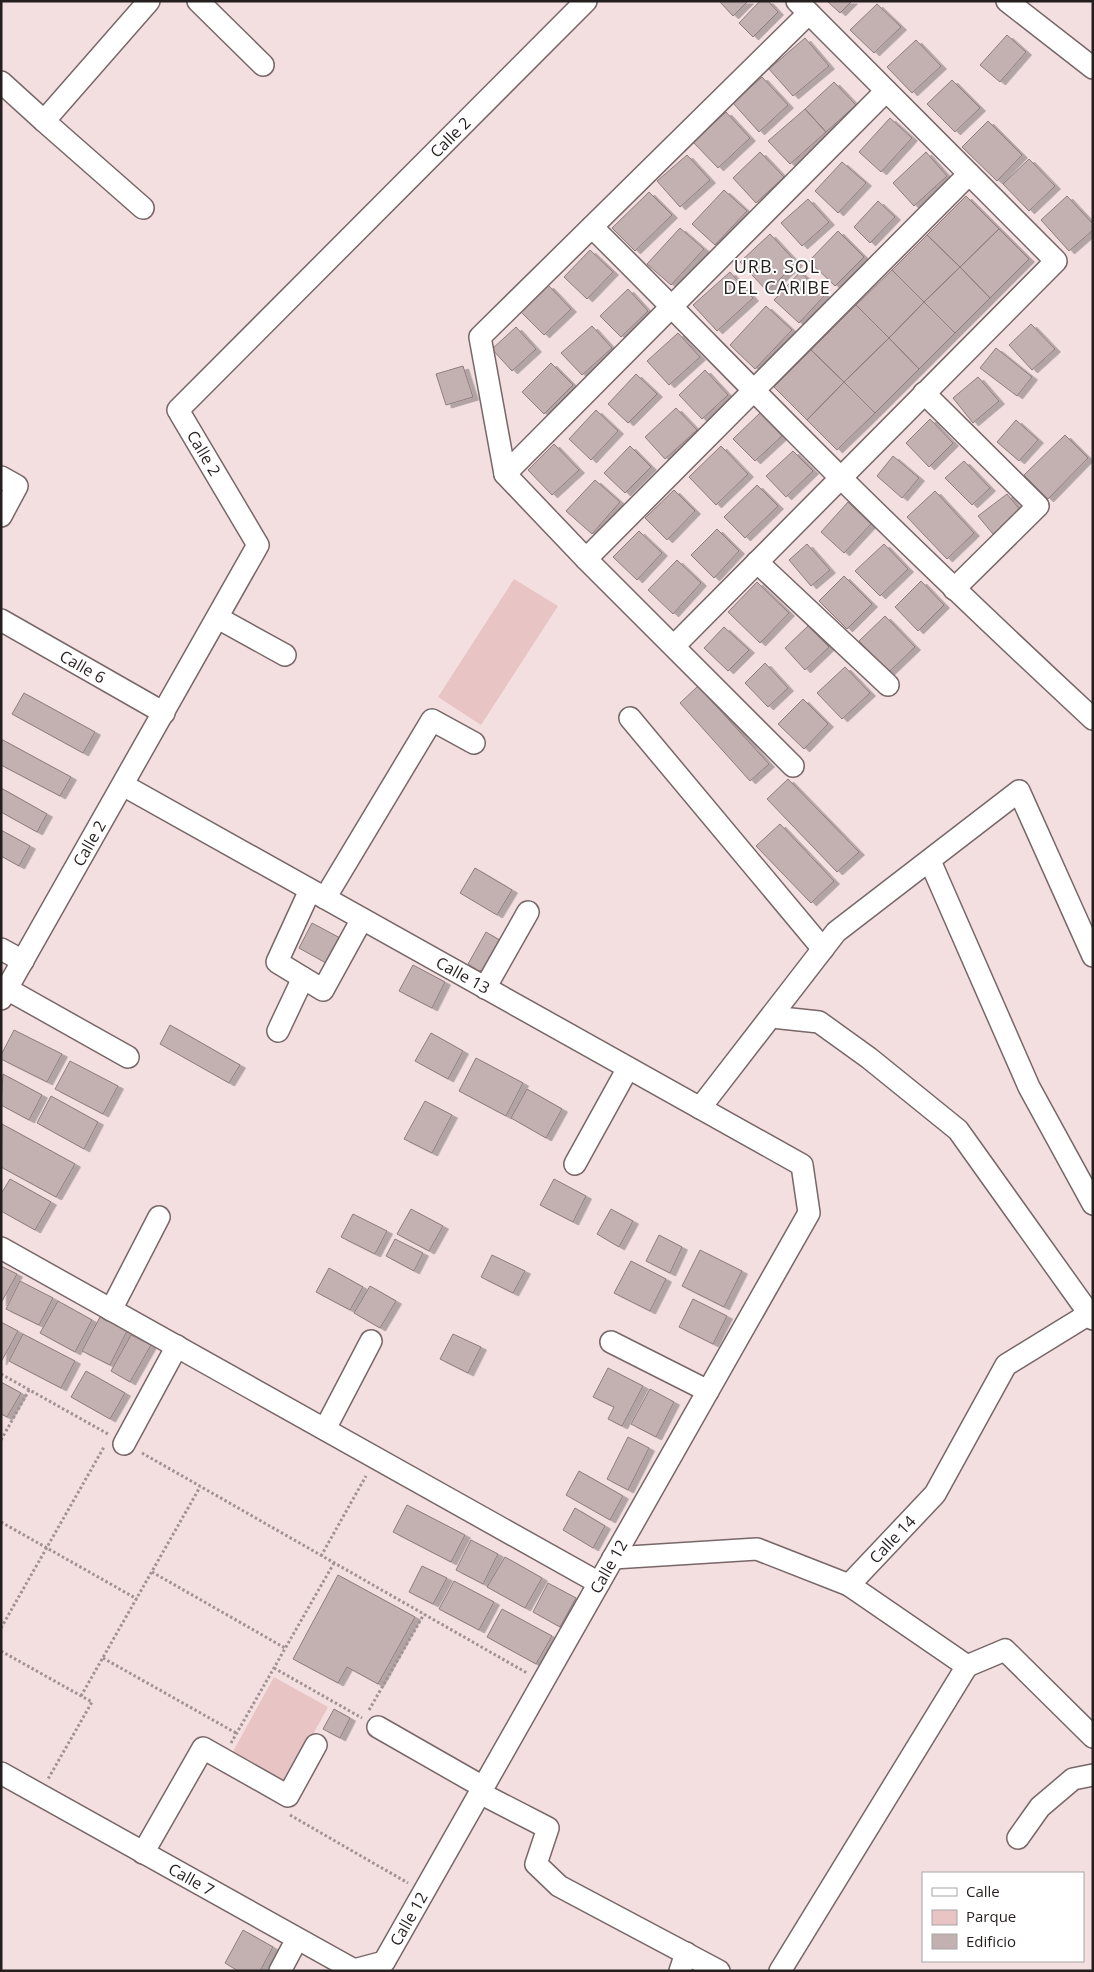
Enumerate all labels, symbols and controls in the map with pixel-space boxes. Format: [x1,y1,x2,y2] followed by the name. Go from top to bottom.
[425,112,475,162] street label: Calle 2
[723,254,831,299] district label: URB. SOL DEL CARIBE
[182,426,226,480] street label: Calle 2
[56,645,110,688] street label: Calle 6
[67,816,111,870] street label: Calle 2
[432,951,494,999] street label: Calle 13
[864,1510,920,1568] street label: Calle 14
[584,1536,632,1597] street label: Calle 12
[164,1858,218,1901] street label: Calle 7
[922,1872,1084,1962] legend
[966,1881,1000,1901] text: Calle
[385,1888,433,1950] street label: Calle 12
[966,1906,1016,1926] text: Parque
[966,1931,1016,1951] text: Edificio

